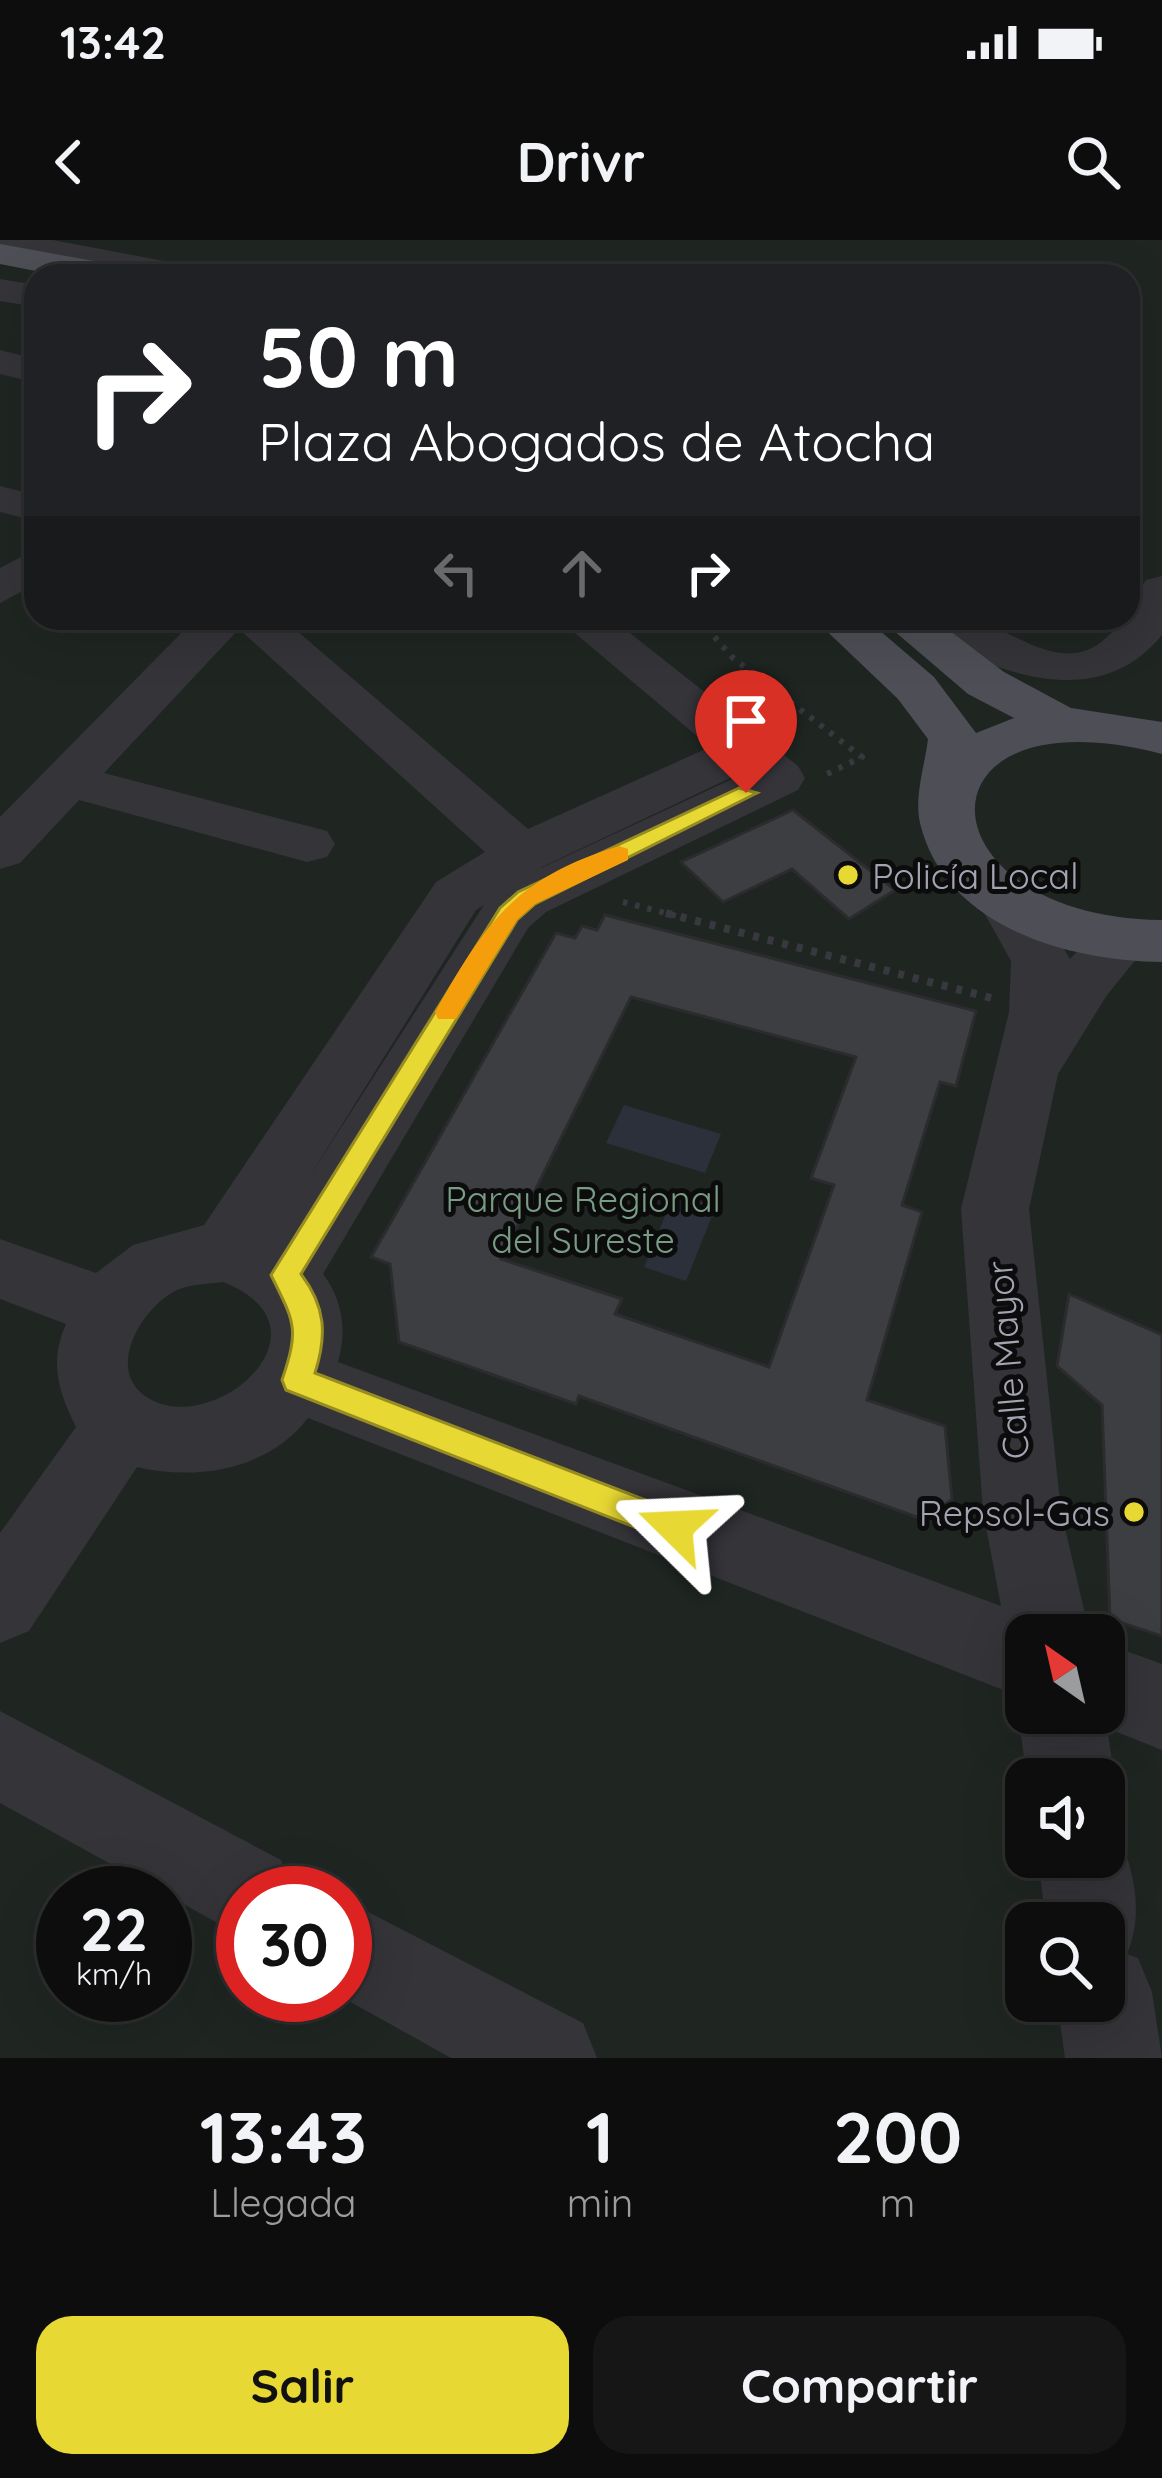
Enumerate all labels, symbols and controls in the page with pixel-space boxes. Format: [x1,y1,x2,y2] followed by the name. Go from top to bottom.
[60,14,166,70] text: 13:42
[517,128,645,196] text: Drivr
[36,129,102,195] icon: back
[1060,129,1126,195] icon: search
[258,303,459,408] text: 50 m
[60,312,216,468] icon: right
[258,407,935,475] text: Plaza Abogados de Atocha
[423,540,489,606] icon: left
[549,540,615,606] icon: ahead
[675,540,741,606] icon: right
[695,670,797,793] pin
[713,688,779,754] icon: arrive
[872,853,1078,898] place label: Policía Local
[835,862,861,888] marker: Policía Local
[445,1176,721,1262] park label: Parque Regional del Sureste
[976,1259,1038,1461] street label: Calle Mayor
[612,1464,738,1590] position arrow
[919,1490,1110,1535] place label: Repsol-Gas
[1121,1499,1147,1525] marker: Repsol-Gas
[1005,1614,1125,1734] north arrow
[1005,1614,1125,2022] map controls
[1005,1758,1125,1878] button: sound
[216,1866,372,2022] speed limit sign: 30
[80,1891,148,1966] text: 22
[1005,1902,1125,2022] button: search
[76,1955,152,1993] text: km/h
[200,2091,367,2181] text: 13:43
[586,2091,614,2181] text: 1
[833,2091,962,2181] text: 200
[210,2178,356,2227] text: Llegada
[567,2178,633,2227] text: min
[880,2178,915,2227] text: m
[36,2316,569,2454] button: Salir
[593,2316,1126,2454] button: Compartir

